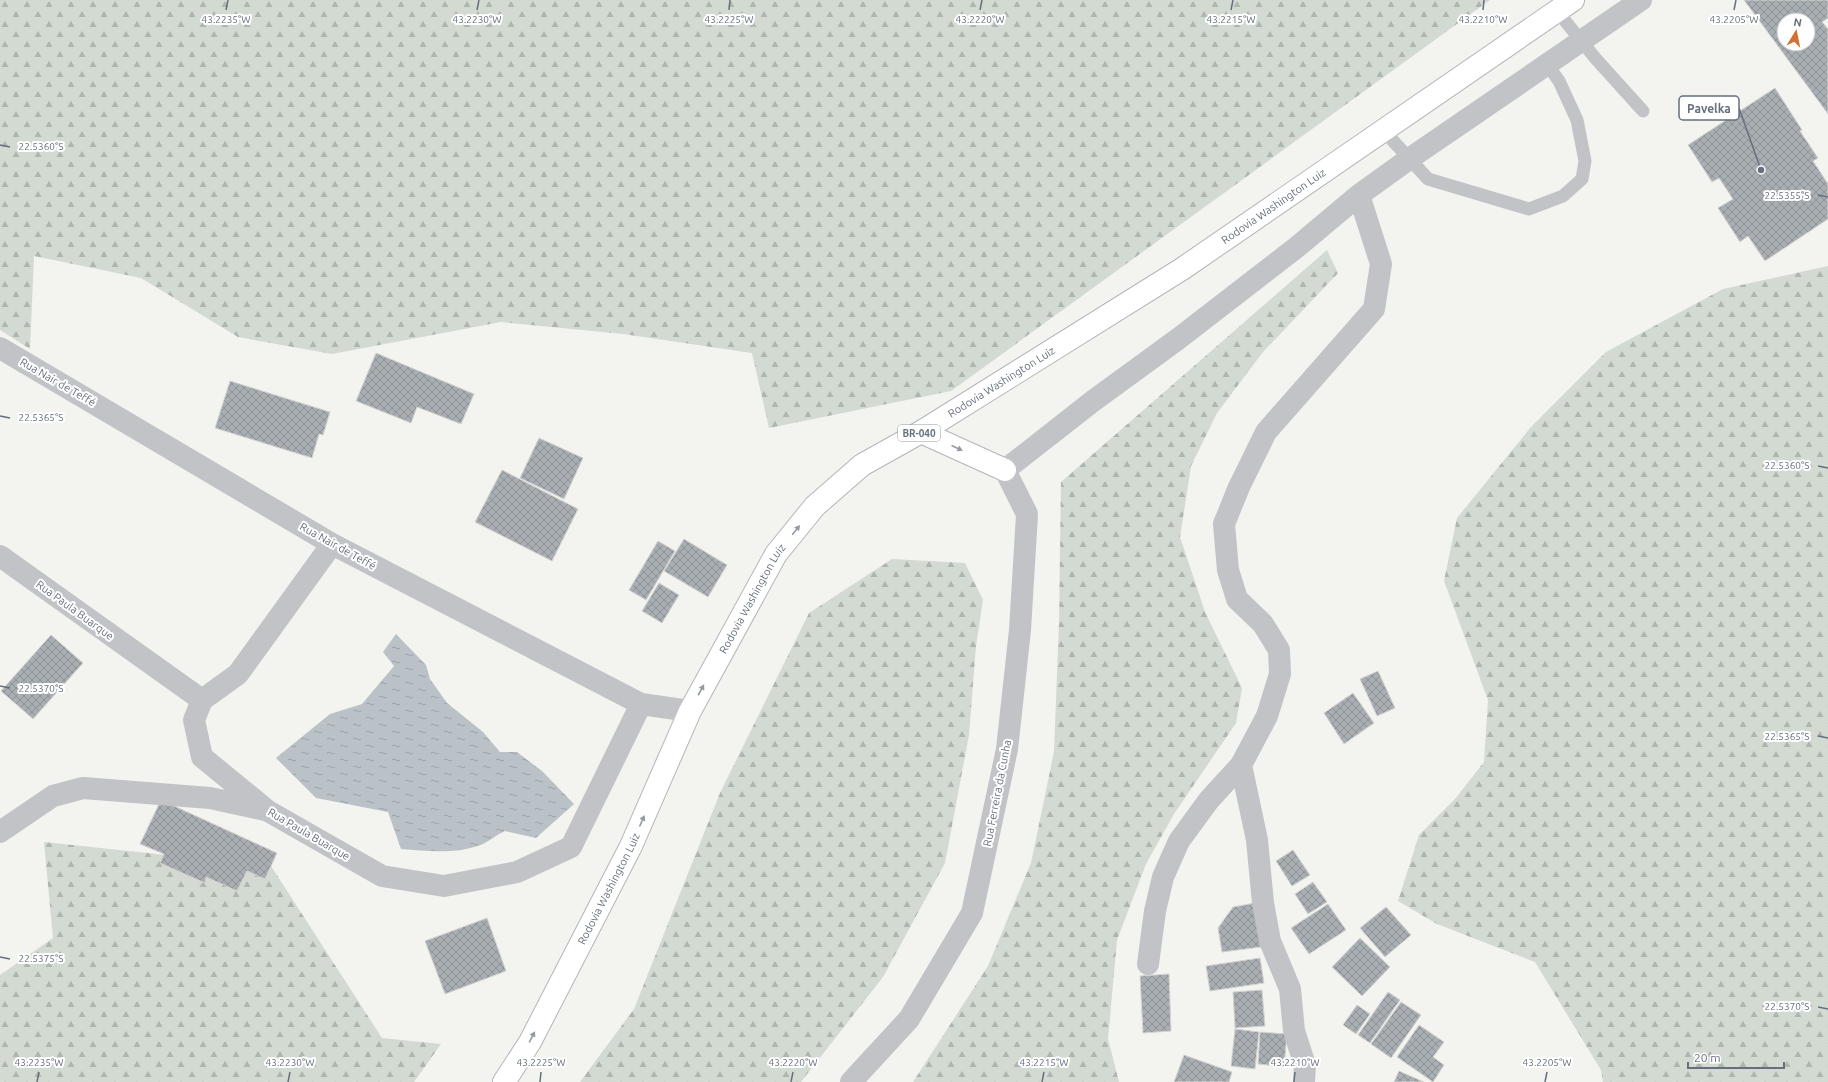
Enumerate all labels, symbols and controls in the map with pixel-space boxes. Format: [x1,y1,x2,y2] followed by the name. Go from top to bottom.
[1776,12,1816,52] north arrow
[202,14,250,25] text: 43.2235°W
[453,14,501,25] text: 43.2230°W
[705,14,753,25] text: 43.2225°W
[956,14,1004,25] text: 43.2220°W
[1207,14,1255,25] text: 43.2215°W
[1459,14,1507,25] text: 43.2210°W
[1710,14,1758,25] text: 43.2205°W
[1793,16,1803,29] text: N
[1679,96,1739,120] callout: Pavelka
[1687,102,1731,115] text: Pavelka
[19,141,63,152] text: 22.5360°S
[1219,166,1328,246] street label: Rodovia Washington Luiz
[1765,190,1809,201] text: 22.5355°S
[946,344,1057,420] street label: Rodovia Washington Luiz
[18,355,98,409] street label: Rua Nair de Teffé
[19,412,63,423] text: 22.5365°S
[898,425,940,441] road number: BR-040
[951,445,963,451] one-way arrow
[1765,460,1809,471] text: 22.5360°S
[298,520,378,572] street label: Rua Nair de Teffé
[791,525,800,536] one-way arrow
[717,541,788,655] street label: Rodovia Washington Luiz
[34,578,116,642] street label: Rua Paula Buarque
[19,683,63,694] text: 22.5370°S
[698,684,705,696] one-way arrow
[1765,731,1809,742] text: 22.5365°S
[981,739,1013,847] street label: Rua Ferreira da Cunha
[266,806,352,862] street label: Rua Paula Buarque
[639,816,645,827] one-way arrow
[575,831,642,947] street label: Rodovia Washington Luiz
[19,953,63,964] text: 22.5375°S
[1765,1001,1809,1012] text: 22.5370°S
[529,1031,535,1043] one-way arrow
[1688,1044,1784,1070] scale bar
[1694,1051,1721,1064] text: 20 m
[15,1057,63,1068] text: 43.2235°W
[266,1057,314,1068] text: 43.2230°W
[517,1057,565,1068] text: 43.2225°W
[769,1057,817,1068] text: 43.2220°W
[1020,1057,1068,1068] text: 43.2215°W
[1271,1057,1319,1068] text: 43.2210°W
[1523,1057,1571,1068] text: 43.2205°W

